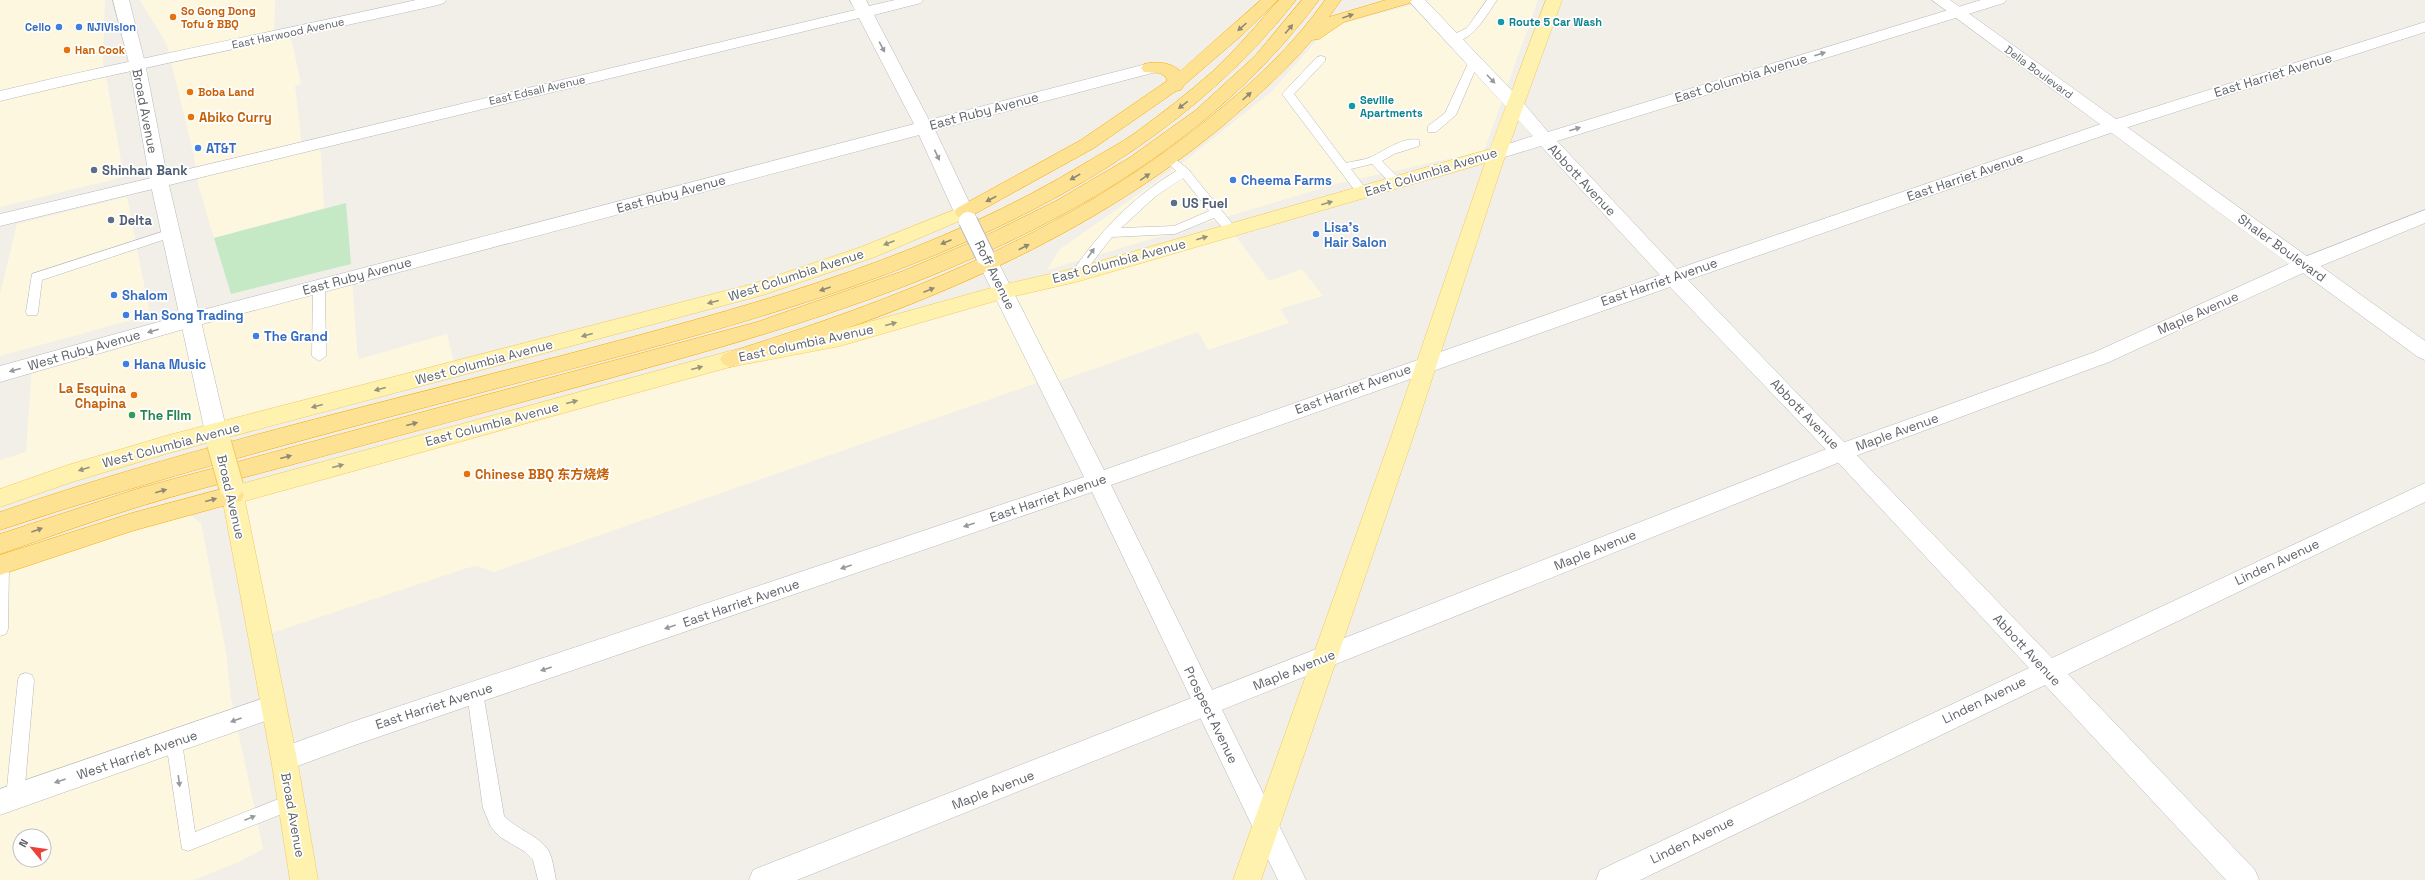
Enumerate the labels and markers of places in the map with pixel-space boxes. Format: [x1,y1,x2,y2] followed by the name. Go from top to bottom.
[181,4,256,31] place label: So Gong Dong Tofu & BBQ
[168,12,178,22] marker: So Gong Dong Tofu & BBQ
[1509,15,1602,29] place label: Route 5 Car Wash
[1496,17,1506,27] marker: Route 5 Car Wash
[25,20,51,34] place label: Cello
[87,20,136,34] place label: NJIVision
[54,22,64,32] marker: Cello
[74,22,84,32] marker: NJIVision
[75,43,126,57] place label: Han Cook
[62,45,72,55] marker: Han Cook
[198,85,254,99] place label: Boba Land
[185,87,195,97] marker: Boba Land
[1360,93,1423,120] place label: Seville Apartments
[1347,101,1357,111] marker: Seville Apartments
[199,109,272,126] place label: Abiko Curry
[186,112,196,122] marker: Abiko Curry
[206,140,237,157] place label: AT&T
[193,143,203,153] marker: AT&T
[102,162,188,179] place label: Shinhan Bank
[89,165,99,175] marker: Shinhan Bank
[1241,172,1332,189] place label: Cheema Farms
[1228,175,1238,185] marker: Cheema Farms
[1182,195,1228,212] place label: US Fuel
[1169,198,1179,208] marker: US Fuel
[119,212,153,229] place label: Delta
[106,215,116,225] marker: Delta
[1324,219,1387,251] place label: Lisa's Hair Salon
[1311,229,1321,239] marker: Lisa's Hair Salon
[122,287,168,304] place label: Shalom
[109,290,119,300] marker: Shalom
[134,307,244,324] place label: Han Song Trading
[121,310,131,320] marker: Han Song Trading
[264,328,328,345] place label: The Grand
[251,331,261,341] marker: The Grand
[134,356,207,373] place label: Hana Music
[121,359,131,369] marker: Hana Music
[59,380,126,412] place label: La Esquina Chapina
[129,390,139,400] marker: La Esquina Chapina
[140,407,191,424] place label: The FIlm
[127,410,137,420] marker: The FIlm
[475,466,609,483] place label: Chinese BBQ 东方烧烤
[462,469,472,479] marker: Chinese BBQ 东方烧烤

